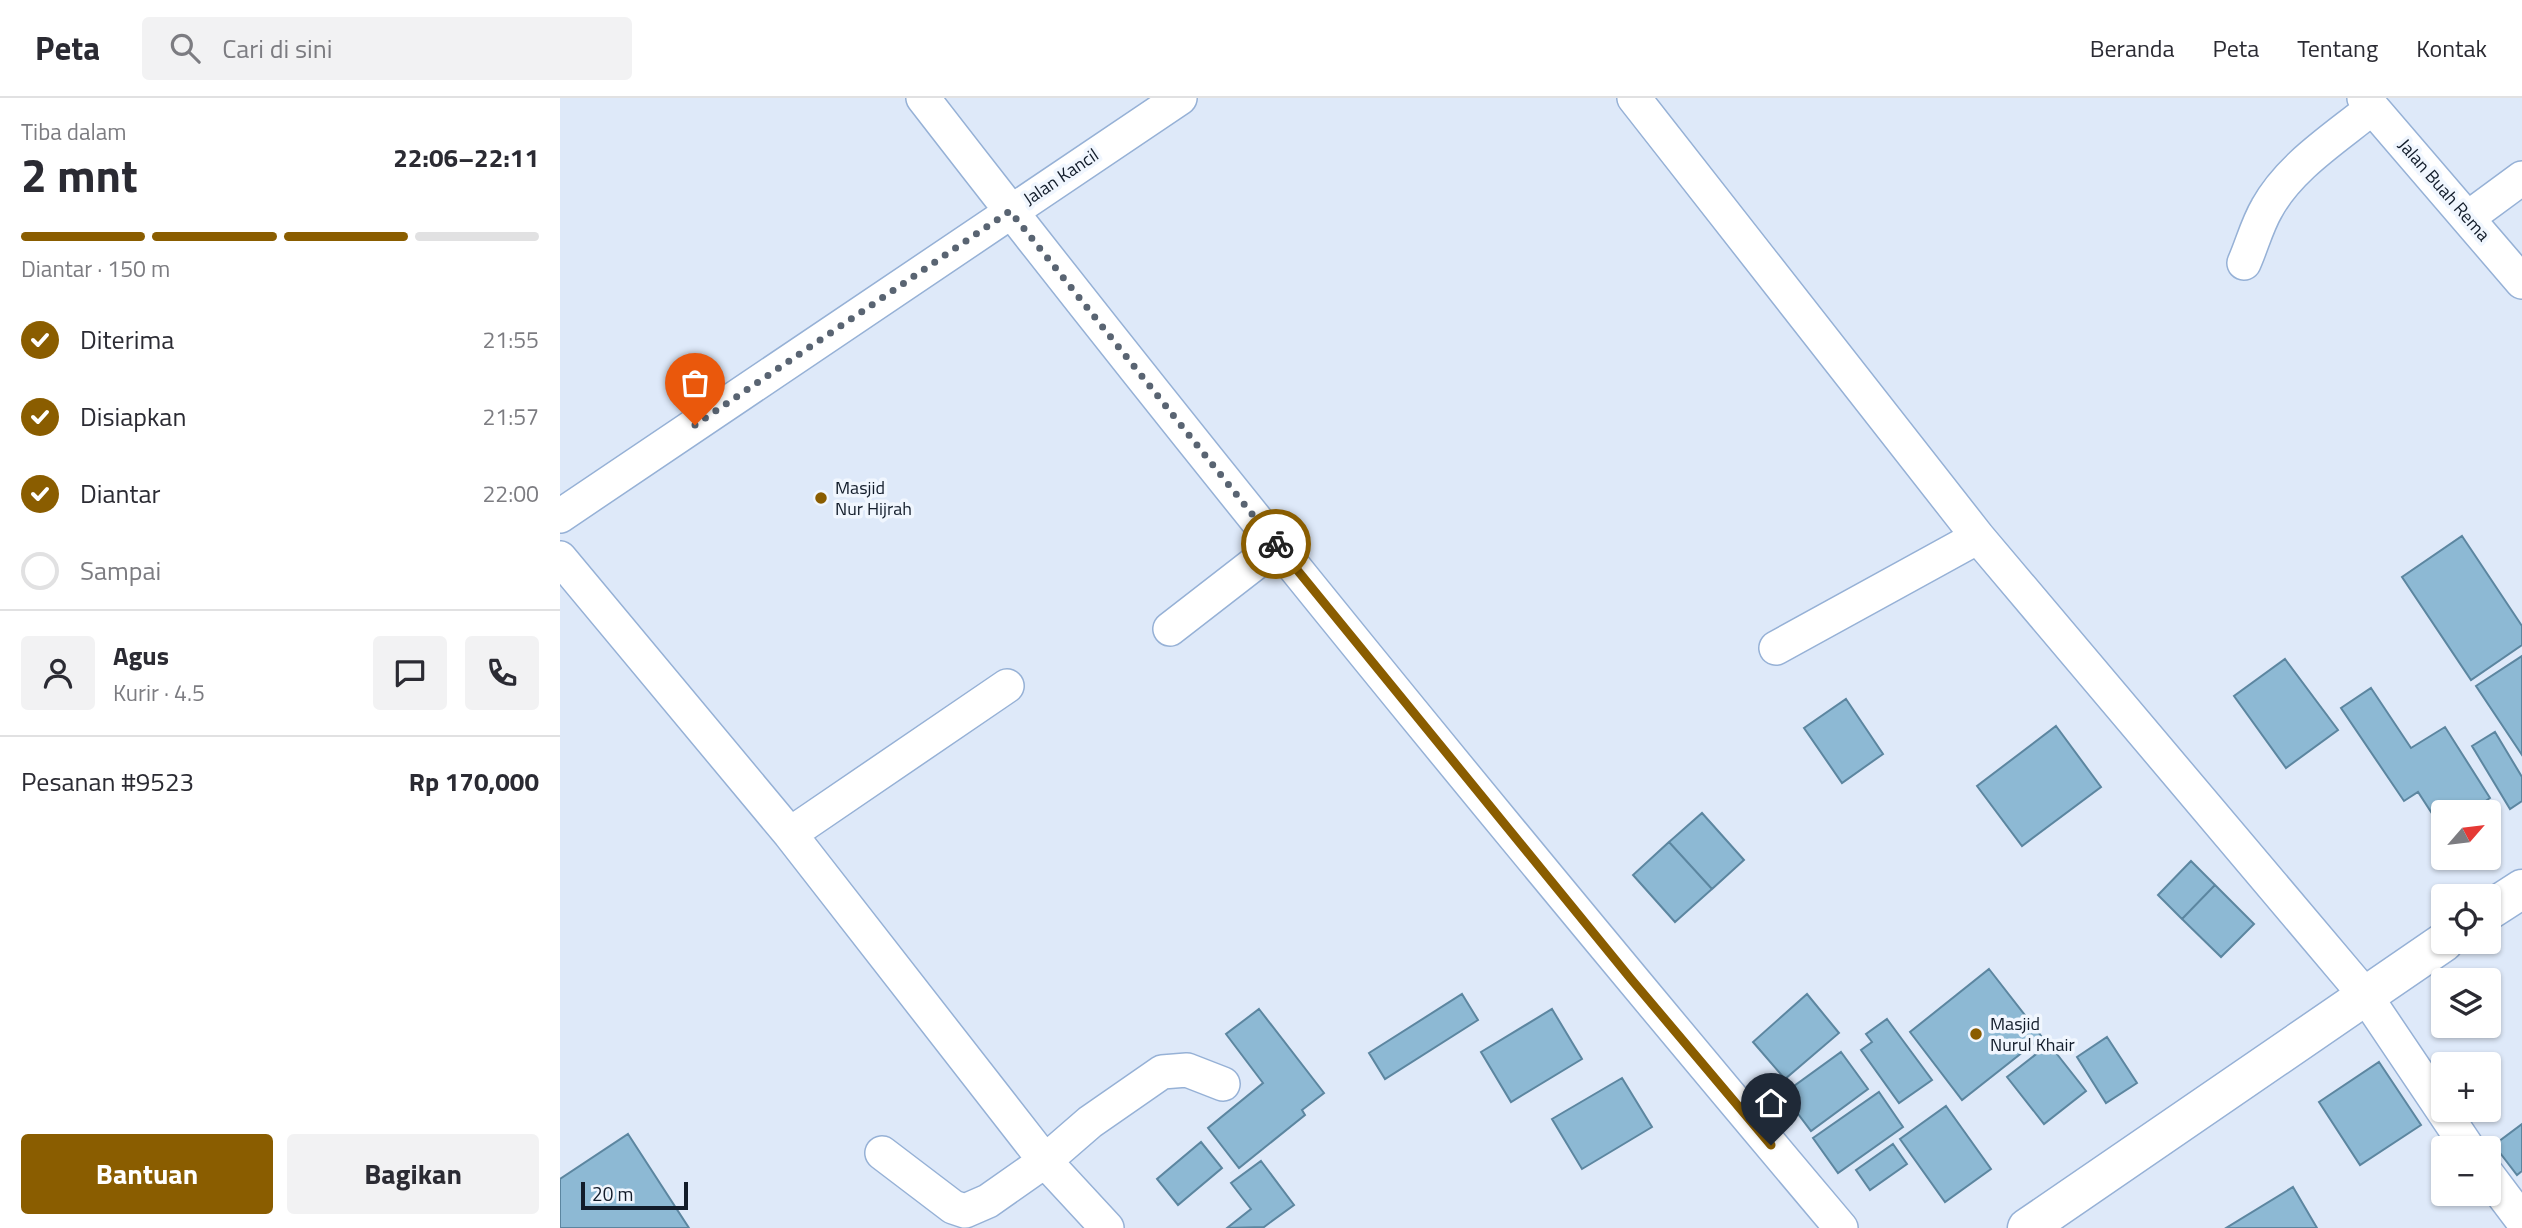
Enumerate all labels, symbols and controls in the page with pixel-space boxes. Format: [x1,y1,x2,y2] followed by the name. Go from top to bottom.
[142,17,632,80] search box
[35,23,100,73] text: Peta
[166,29,204,67] icon: search
[222,29,332,68] text: Cari di sini
[2090,30,2175,66] text: Beranda
[2213,30,2259,66] text: Peta
[2297,30,2378,66] text: Tentang
[2416,30,2487,66] text: Kontak
[21,114,127,149] text: Tiba dalam
[2392,132,2497,247] street label: Jalan Buah Rema
[393,138,539,177] text: 22:06–22:11
[21,140,138,210] text: 2 mnt
[1018,141,1104,212] street label: Jalan Kancil
[21,251,170,286] text: Diantar · 150 m
[80,320,174,359] text: Diterima
[21,321,59,359] icon: check
[482,322,539,357] text: 21:55
[665,353,725,425] pin
[676,364,714,402] icon: bag
[80,397,186,436] text: Disiapkan
[21,398,59,436] icon: check
[482,399,539,434] text: 21:57
[80,474,161,513] text: Diantar
[835,474,912,522] place label: Masjid Nur Hijrah
[21,475,59,513] icon: check
[482,476,539,511] text: 22:00
[813,490,829,506] marker: Masjid Nur Hijrah
[1241,509,1311,579] courier
[1257,525,1295,563] icon: bike
[80,551,161,590] text: Sampai
[21,636,95,710] button: person
[113,636,169,675] text: Agus
[373,636,447,710] button: chat
[465,636,539,710] button: phone
[113,675,205,710] text: Kurir · 4.5
[21,762,194,801] text: Pesanan #9523
[409,762,539,801] text: Rp 170,000
[2431,800,2501,870] north arrow
[2431,800,2501,1206] map controls
[2431,884,2501,954] button: locate
[2431,968,2501,1038] button: layers
[1990,1010,2075,1058] place label: Masjid Nurul Khair
[1968,1026,1984,1042] marker: Masjid Nurul Khair
[2431,1052,2501,1122] button: +
[1741,1073,1801,1145] pin
[1752,1084,1790,1122] icon: home
[21,1134,273,1214] button: Bantuan
[287,1134,539,1214] button: Bagikan
[2431,1136,2501,1206] button: −
[581,1179,688,1211] scale bar
[592,1179,633,1208] text: 20 m

